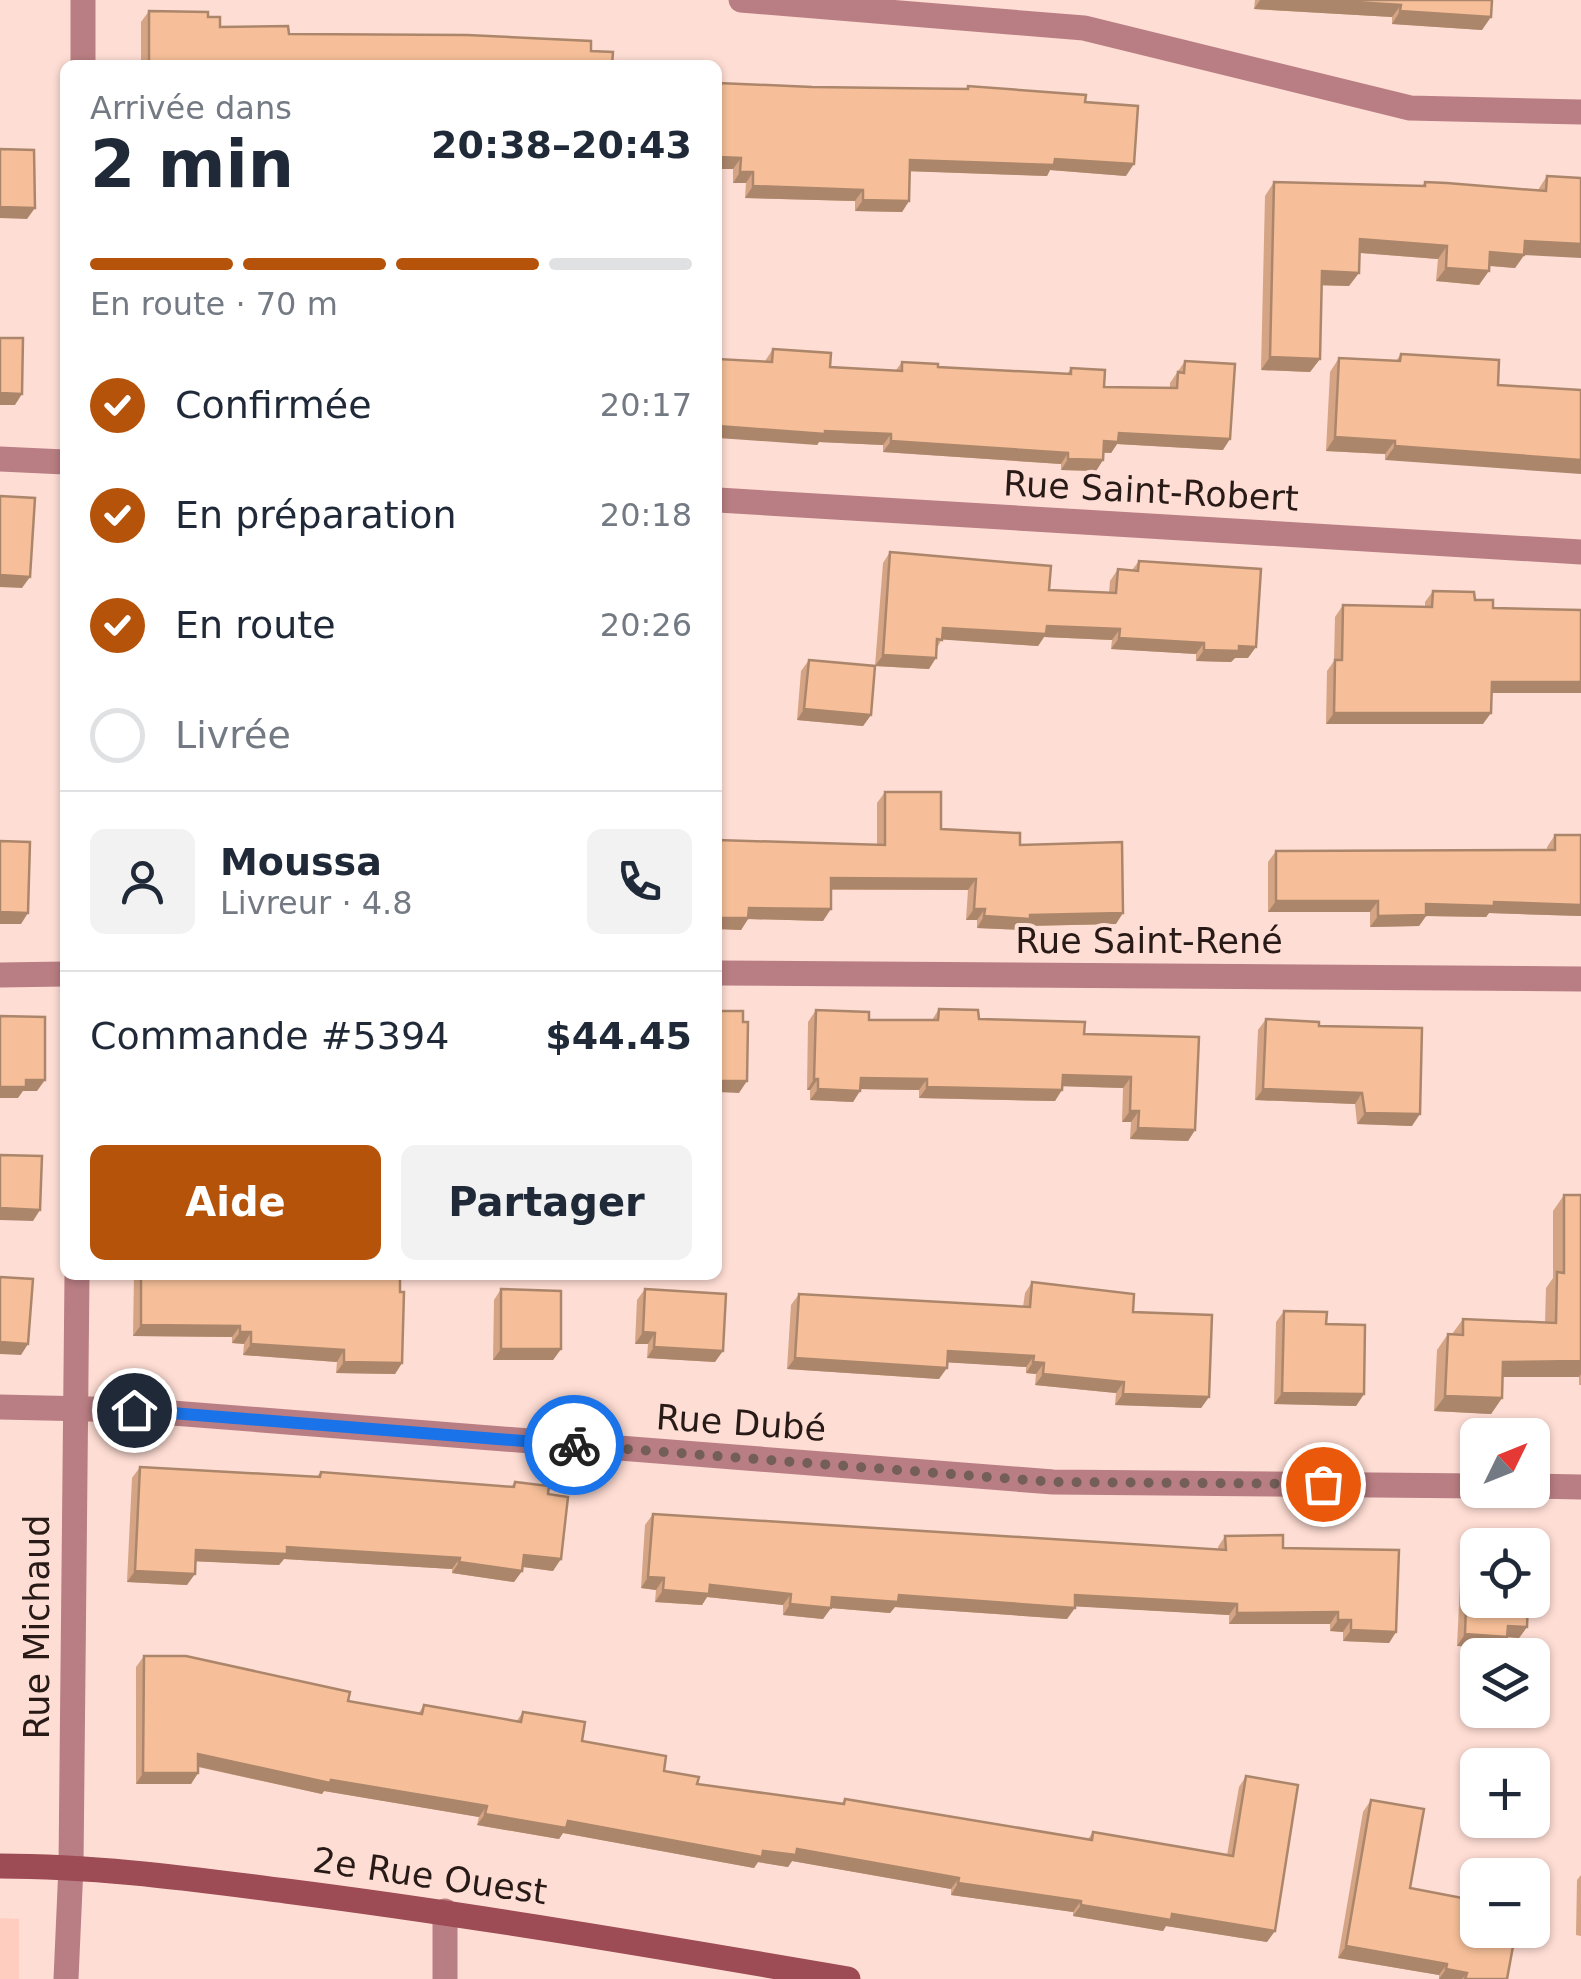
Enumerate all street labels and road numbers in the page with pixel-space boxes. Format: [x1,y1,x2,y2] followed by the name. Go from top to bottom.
[1002,463,1300,519] street label: Rue Saint-Robert
[1015,921,1283,961] street label: Rue Saint-René
[655,1397,827,1449] street label: Rue Dubé
[17,1515,57,1739] street label: Rue Michaud
[310,1840,550,1912] street label: 2e Rue Ouest

